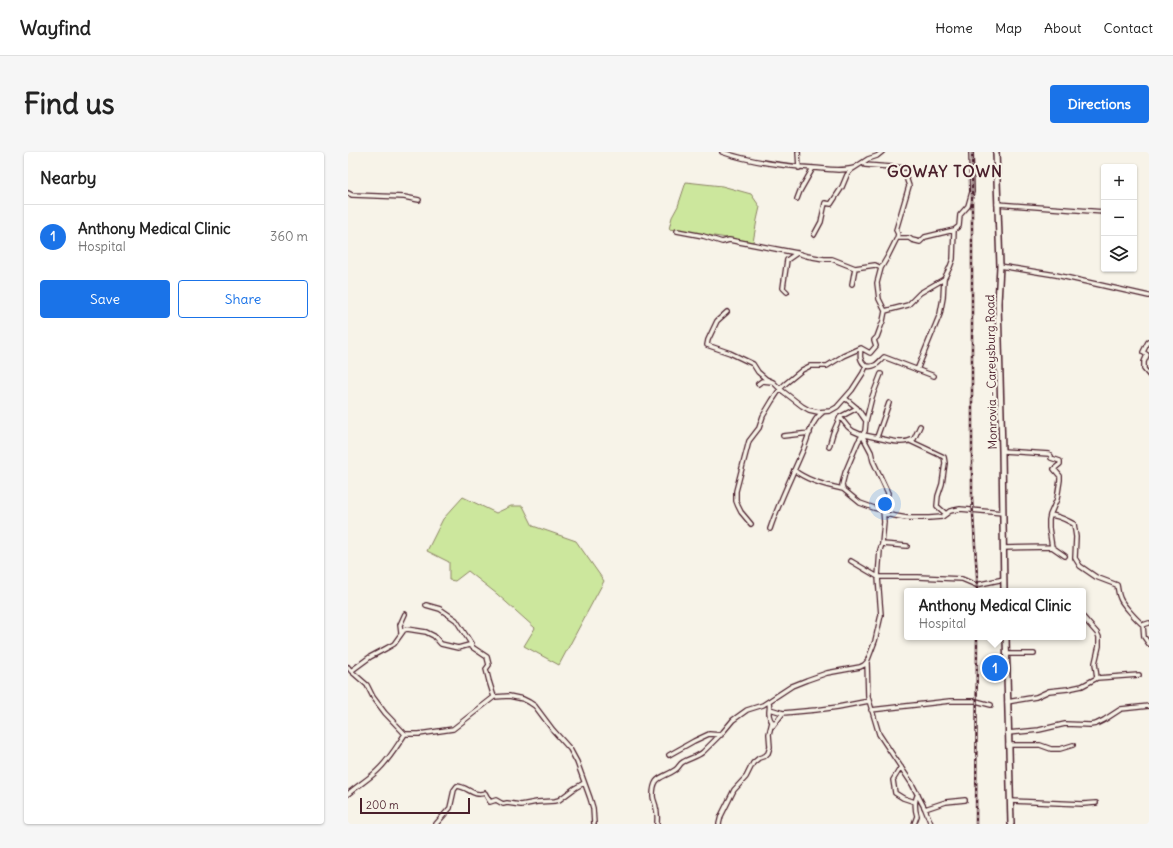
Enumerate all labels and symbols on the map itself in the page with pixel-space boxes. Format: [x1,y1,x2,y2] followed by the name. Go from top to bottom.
[887,161,1003,181] district label: GOWAY TOWN
[982,294,1000,450] street label: Monrovia - Careysburg Road
[875,494,895,514] your location
[982,653,1008,683] pin: 1
[360,796,470,815] scale bar

